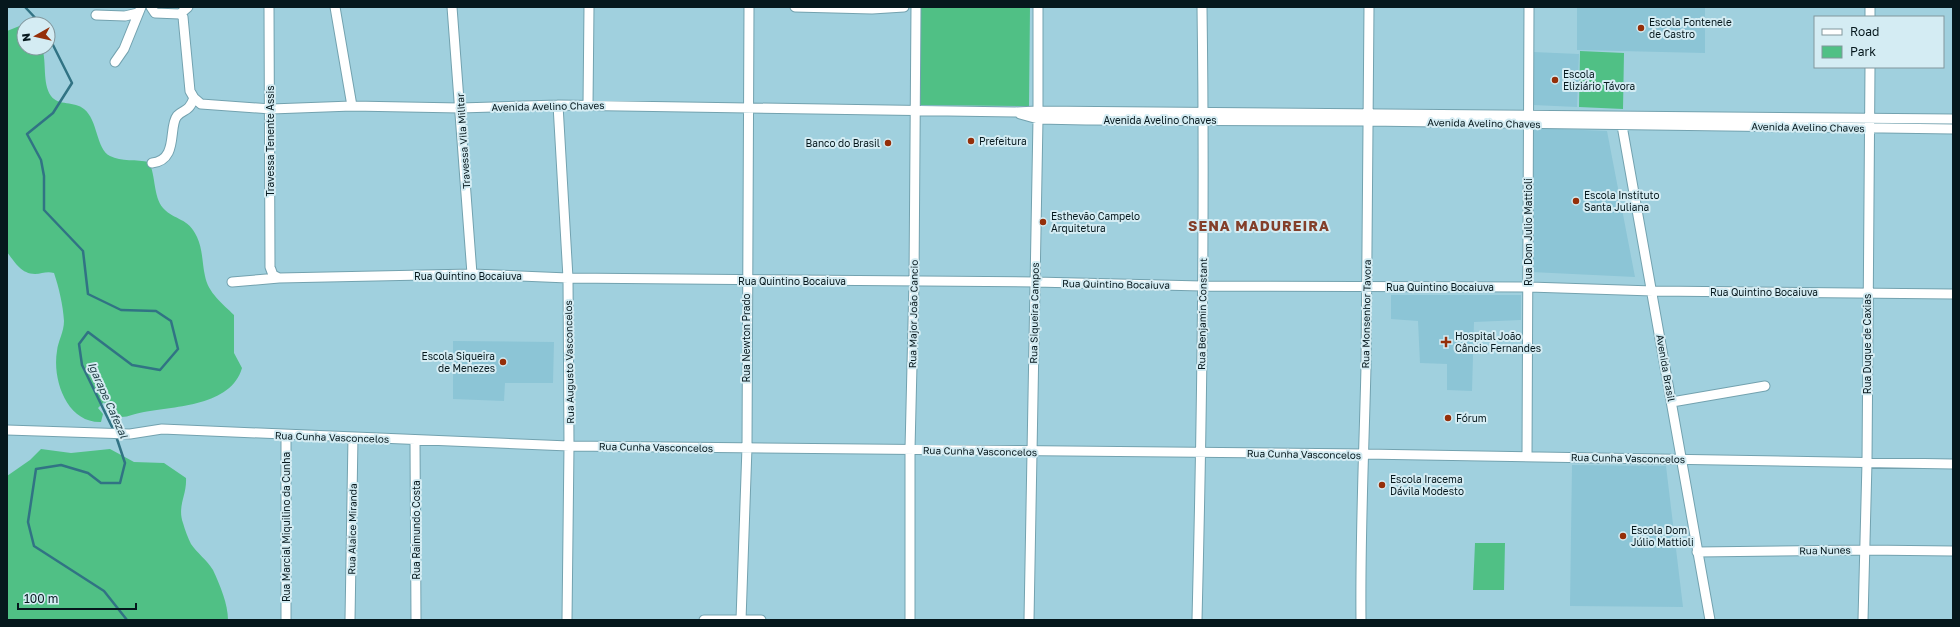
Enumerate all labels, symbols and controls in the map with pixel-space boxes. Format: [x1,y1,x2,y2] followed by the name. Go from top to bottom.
[16,16,56,56] north arrow
[1649,16,1732,40] place label: Escola Fontenele de Castro
[1814,16,1944,68] legend
[1636,23,1646,33] marker: Escola Fontenele de Castro
[1850,24,1879,39] text: Road
[19,32,33,43] text: N
[1850,44,1876,59] text: Park
[1563,68,1635,92] place label: Escola Eliziário Távora
[1550,75,1560,85] marker: Escola Eliziário Távora
[264,85,276,197] street label: Travessa Tenente Assis
[454,93,472,189] street label: Travessa Vila Militar
[491,99,605,113] street label: Avenida Avelino Chaves
[1103,114,1217,126] street label: Avenida Avelino Chaves
[1427,116,1541,130] street label: Avenida Avelino Chaves
[1751,120,1865,134] street label: Avenida Avelino Chaves
[979,135,1027,147] place label: Prefeitura
[966,136,976,146] marker: Prefeitura
[806,137,880,149] place label: Banco do Brasil
[883,138,893,148] marker: Banco do Brasil
[1522,178,1534,286] street label: Rua Dom Julio Mattioli
[1584,189,1660,213] place label: Escola Instituto Santa Juliana
[1571,196,1581,206] marker: Escola Instituto Santa Juliana
[1051,210,1140,234] place label: Esthevão Campelo Arquitetura
[1038,217,1048,227] marker: Esthevão Campelo Arquitetura
[1188,217,1330,234] district label: SENA MADUREIRA
[1195,258,1209,370] street label: Rua Benjamin Constant
[1359,259,1373,369] street label: Rua Monsenhor Tavora
[906,260,920,368] street label: Rua Major João Cancio
[1027,262,1041,364] street label: Rua Siqueira Campos
[414,270,522,282] street label: Rua Quintino Bocaiuva
[738,275,846,287] street label: Rua Quintino Bocaiuva
[1062,277,1170,291] street label: Rua Quintino Bocaiuva
[1386,281,1494,293] street label: Rua Quintino Bocaiuva
[1710,286,1818,298] street label: Rua Quintino Bocaiuva
[740,293,752,383] street label: Rua Newton Prado
[1861,294,1873,394] street label: Rua Duque de Caxias
[562,300,576,424] street label: Rua Augusto Vasconcelos
[1455,330,1541,354] place label: Hospital João Câncio Fernandes
[1654,334,1678,402] street label: Avenida Brasil
[1440,336,1452,348] marker: Hospital João Câncio Fernandes
[422,350,495,374] place label: Escola Siqueira de Menezes
[498,357,508,367] marker: Escola Siqueira de Menezes
[85,360,131,441] water label: Igarape Cafezal
[1456,412,1487,424] place label: Fórum
[1443,413,1453,423] marker: Fórum
[275,429,389,445] street label: Rua Cunha Vasconcelos
[599,440,713,454] street label: Rua Cunha Vasconcelos
[923,444,1037,458] street label: Rua Cunha Vasconcelos
[1247,447,1361,461] street label: Rua Cunha Vasconcelos
[1571,451,1685,465] street label: Rua Cunha Vasconcelos
[280,452,292,602] street label: Rua Marcial Miquilino da Cunha
[1390,473,1464,497] place label: Escola Iracema Dávila Modesto
[410,480,422,580] street label: Rua Raimundo Costa
[1377,480,1387,490] marker: Escola Iracema Dávila Modesto
[345,483,359,575] street label: Rua Alaice Miranda
[1631,524,1694,548] place label: Escola Dom Júlio Mattioli
[1618,531,1628,541] marker: Escola Dom Júlio Mattioli
[1799,544,1851,556] street label: Rua Nunes
[18,585,136,611] scale bar
[24,591,58,606] text: 100 m

